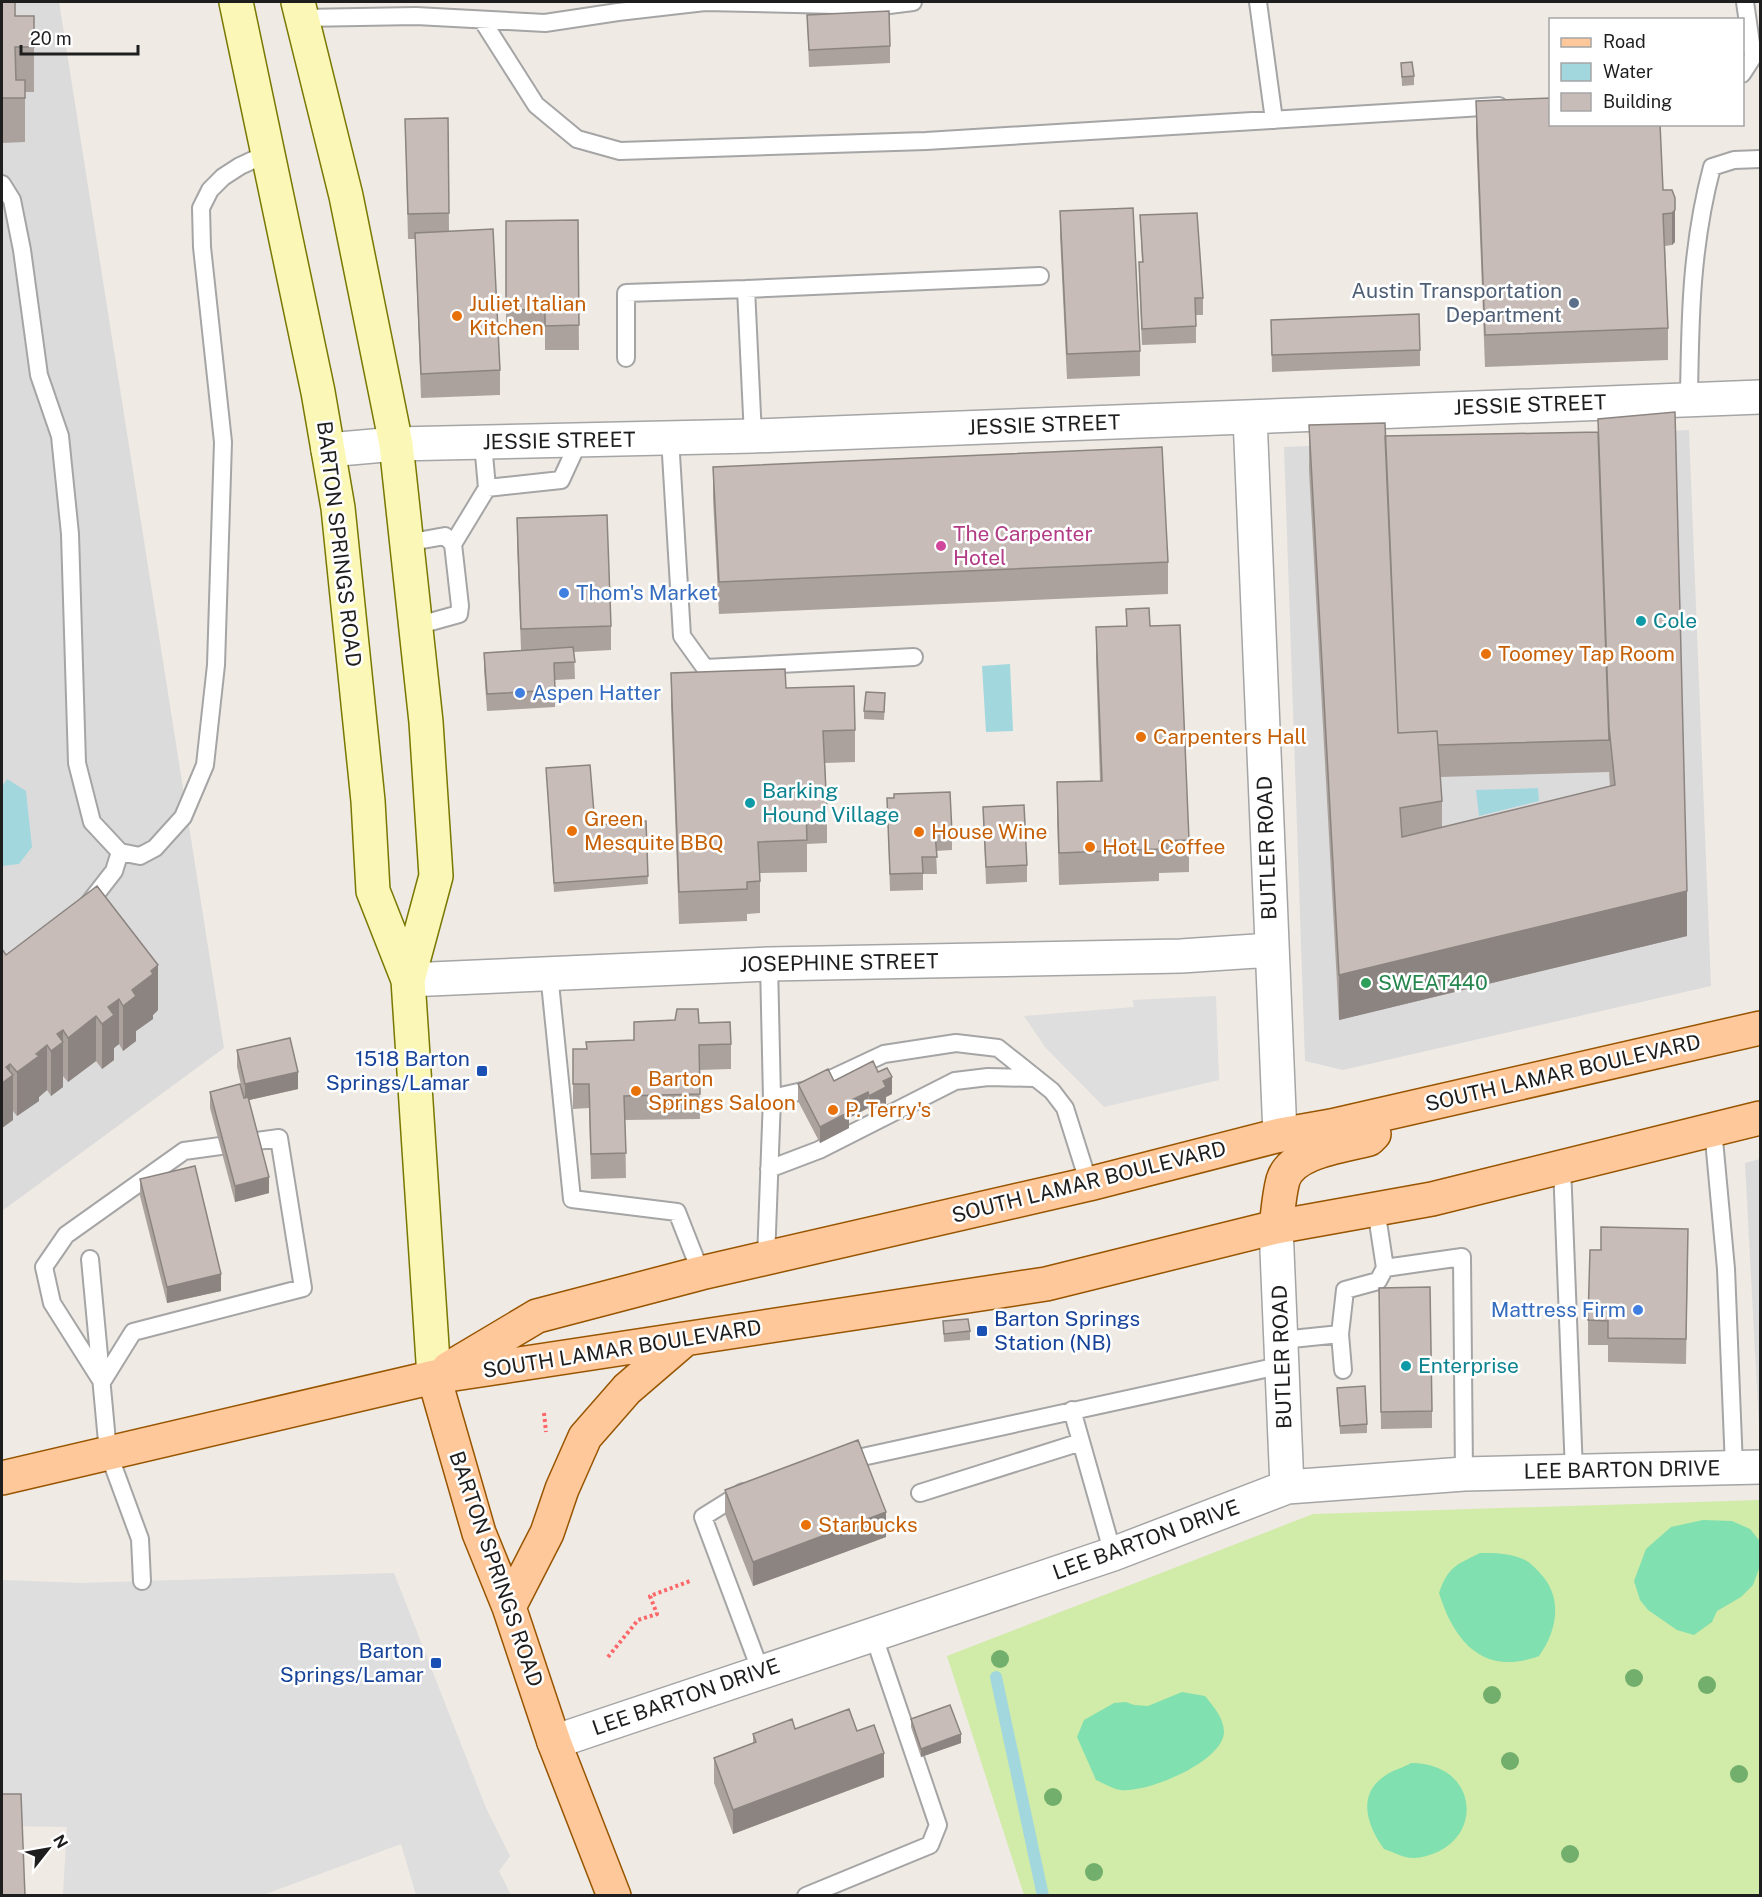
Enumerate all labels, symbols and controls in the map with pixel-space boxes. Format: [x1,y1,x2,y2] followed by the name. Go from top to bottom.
[21,18,138,56] scale bar
[1549,18,1744,126] legend
[30,28,72,49] text: 20 m
[1603,31,1646,52] text: Road
[1603,61,1653,82] text: Water
[1603,91,1672,112] text: Building
[1351,278,1562,327] place label: Austin Transportation Department
[469,291,586,340] place label: Juliet Italian Kitchen
[1567,296,1581,310] marker: Austin Transportation Department
[450,309,464,323] marker: Juliet Italian Kitchen
[1453,389,1607,420] street label: JESSIE STREET
[967,409,1121,440] street label: JESSIE STREET
[312,420,367,668] street label: BARTON SPRINGS ROAD
[482,427,636,454] street label: JESSIE STREET
[953,521,1093,570] place label: The Carpenter Hotel
[934,539,948,553] marker: The Carpenter Hotel
[576,580,718,605] place label: Thom's Market
[557,586,571,600] marker: Thom's Market
[1653,608,1697,633] place label: Cole
[1634,614,1648,628] marker: Cole
[1498,641,1675,666] place label: Toomey Tap Room
[1479,647,1493,661] marker: Toomey Tap Room
[532,680,661,705] place label: Aspen Hatter
[513,686,527,700] marker: Aspen Hatter
[1153,724,1307,749] place label: Carpenters Hall
[1134,730,1148,744] marker: Carpenters Hall
[1251,776,1282,920] street label: BUTLER ROAD
[762,778,899,827] place label: Barking Hound Village
[743,796,757,810] marker: Barking Hound Village
[584,806,724,855] place label: Green Mesquite BBQ
[931,819,1047,844] place label: House Wine
[565,824,579,838] marker: Green Mesquite BBQ
[912,825,926,839] marker: House Wine
[1102,834,1226,859] place label: Hot L Coffee
[1083,840,1097,854] marker: Hot L Coffee
[739,948,939,977] street label: JOSEPHINE STREET
[1378,970,1488,995] place label: SWEAT440
[1359,976,1373,990] marker: SWEAT440
[1423,1029,1703,1116] street label: SOUTH LAMAR BOULEVARD
[326,1046,470,1095] place label: 1518 Barton Springs/Lamar
[475,1064,489,1078] marker: 1518 Barton Springs/Lamar
[648,1066,796,1115] place label: Barton Springs Saloon
[629,1084,643,1098] marker: Barton Springs Saloon
[845,1097,931,1122] place label: P. Terry's
[826,1103,840,1117] marker: P. Terry's
[949,1135,1229,1228] street label: SOUTH LAMAR BOULEVARD
[1266,1285,1297,1429] street label: BUTLER ROAD
[1491,1297,1626,1322] place label: Mattress Firm
[1631,1303,1645,1317] marker: Mattress Firm
[994,1306,1140,1355] place label: Barton Springs Station (NB)
[481,1314,763,1383] street label: SOUTH LAMAR BOULEVARD
[975,1324,989,1338] marker: Barton Springs Station (NB)
[1418,1353,1519,1378] place label: Enterprise
[1399,1359,1413,1373] marker: Enterprise
[444,1448,549,1690] street label: BARTON SPRINGS ROAD
[1523,1455,1721,1484] street label: LEE BARTON DRIVE
[1049,1494,1243,1585] street label: LEE BARTON DRIVE
[818,1512,918,1537] place label: Starbucks
[799,1518,813,1532] marker: Starbucks
[280,1638,424,1687] place label: Barton Springs/Lamar
[589,1653,783,1740] street label: LEE BARTON DRIVE
[429,1656,443,1670] marker: Barton Springs/Lamar
[18,1819,78,1879] north arrow
[49,1831,72,1852] text: N

